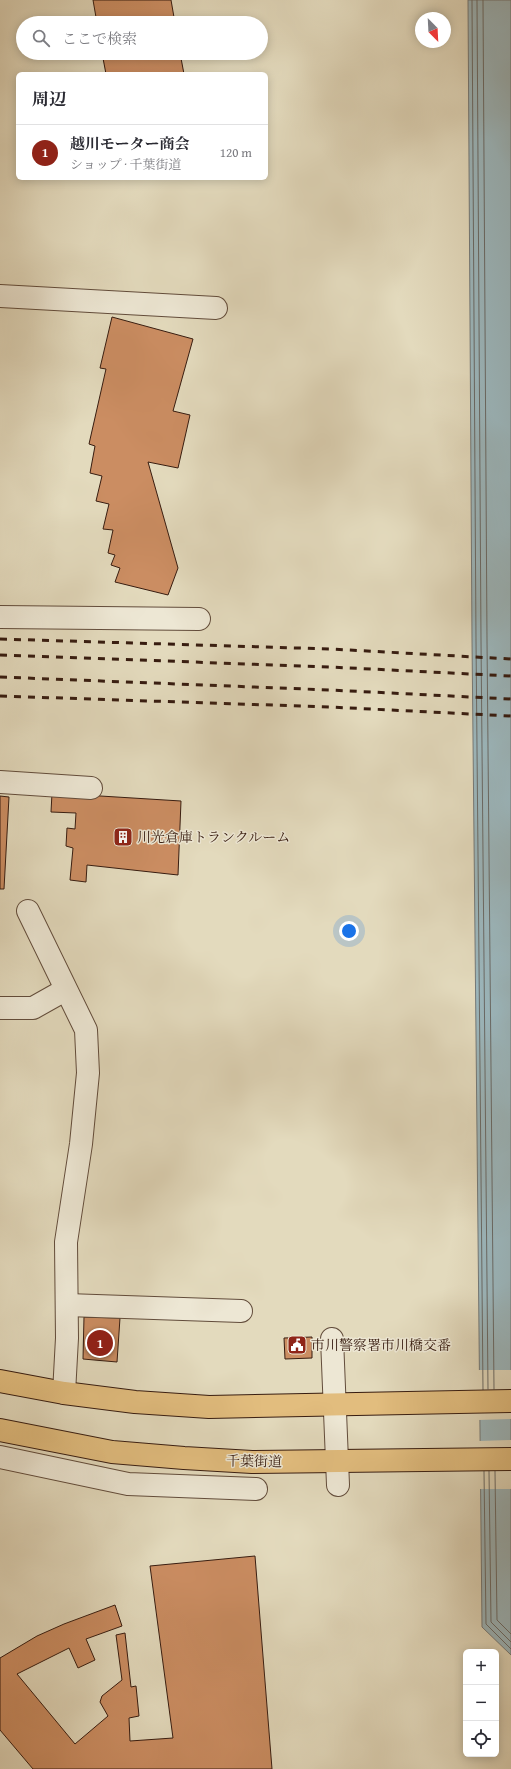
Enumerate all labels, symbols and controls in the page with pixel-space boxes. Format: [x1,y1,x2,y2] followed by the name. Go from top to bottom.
[415,12,451,48] north arrow
[16,16,268,60] search box
[30,27,52,49] icon: search
[62,28,137,49] text: ここで検索
[32,86,66,111] text: 周辺
[70,133,189,154] text: 越川モーター商会
[42,143,48,162] text: 1
[220,143,252,162] text: 120 m
[70,155,182,174] text: ショップ · 千葉街道
[112,826,134,848] building icon: 川光倉庫トランクルーム
[137,827,290,847] place label: 川光倉庫トランクルーム
[339,921,359,941] your location
[87,1328,113,1358] pin: 1
[286,1334,308,1356] public building icon: 市川警察署市川橋交番
[311,1335,451,1355] place label: 市川警察署市川橋交番
[226,1451,282,1471] street label: 千葉街道
[463,1649,499,1757] map controls
[463,1649,499,1685] button: +
[463,1685,499,1721] button: −
[463,1721,499,1757] button: locate

